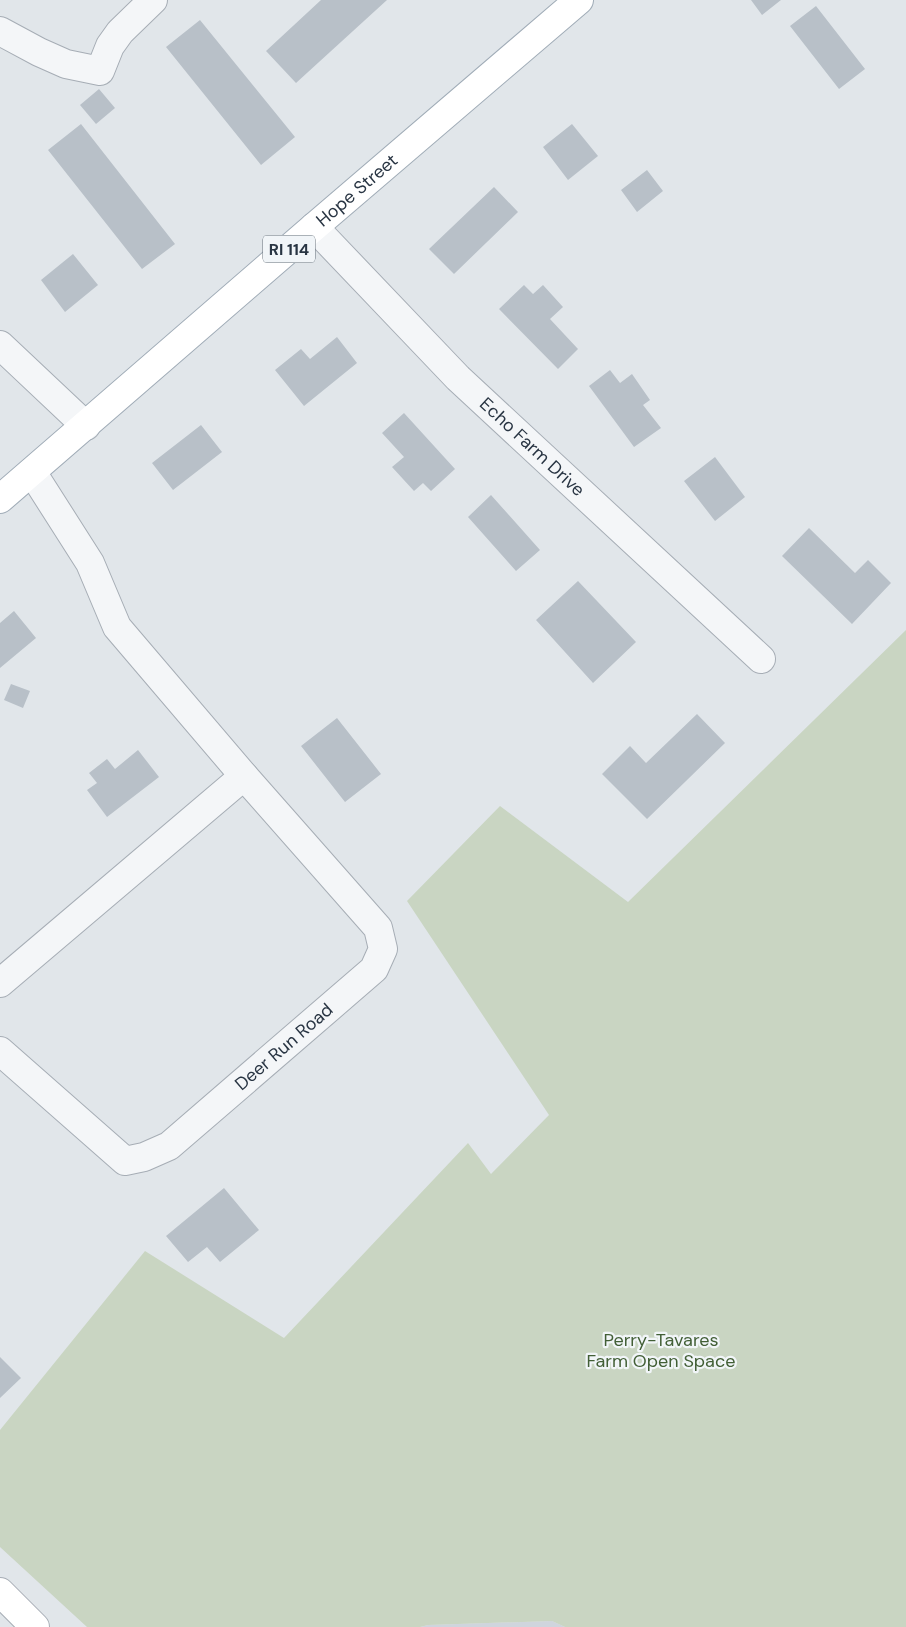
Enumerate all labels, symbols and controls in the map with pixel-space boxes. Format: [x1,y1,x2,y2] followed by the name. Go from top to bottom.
[311,148,403,232] street label: Hope Street
[263,235,315,262] road number: RI 114
[475,392,590,502] street label: Echo Farm Drive
[230,998,338,1096] street label: Deer Run Road
[587,1328,735,1373] park label: Perry-Tavares Farm Open Space

